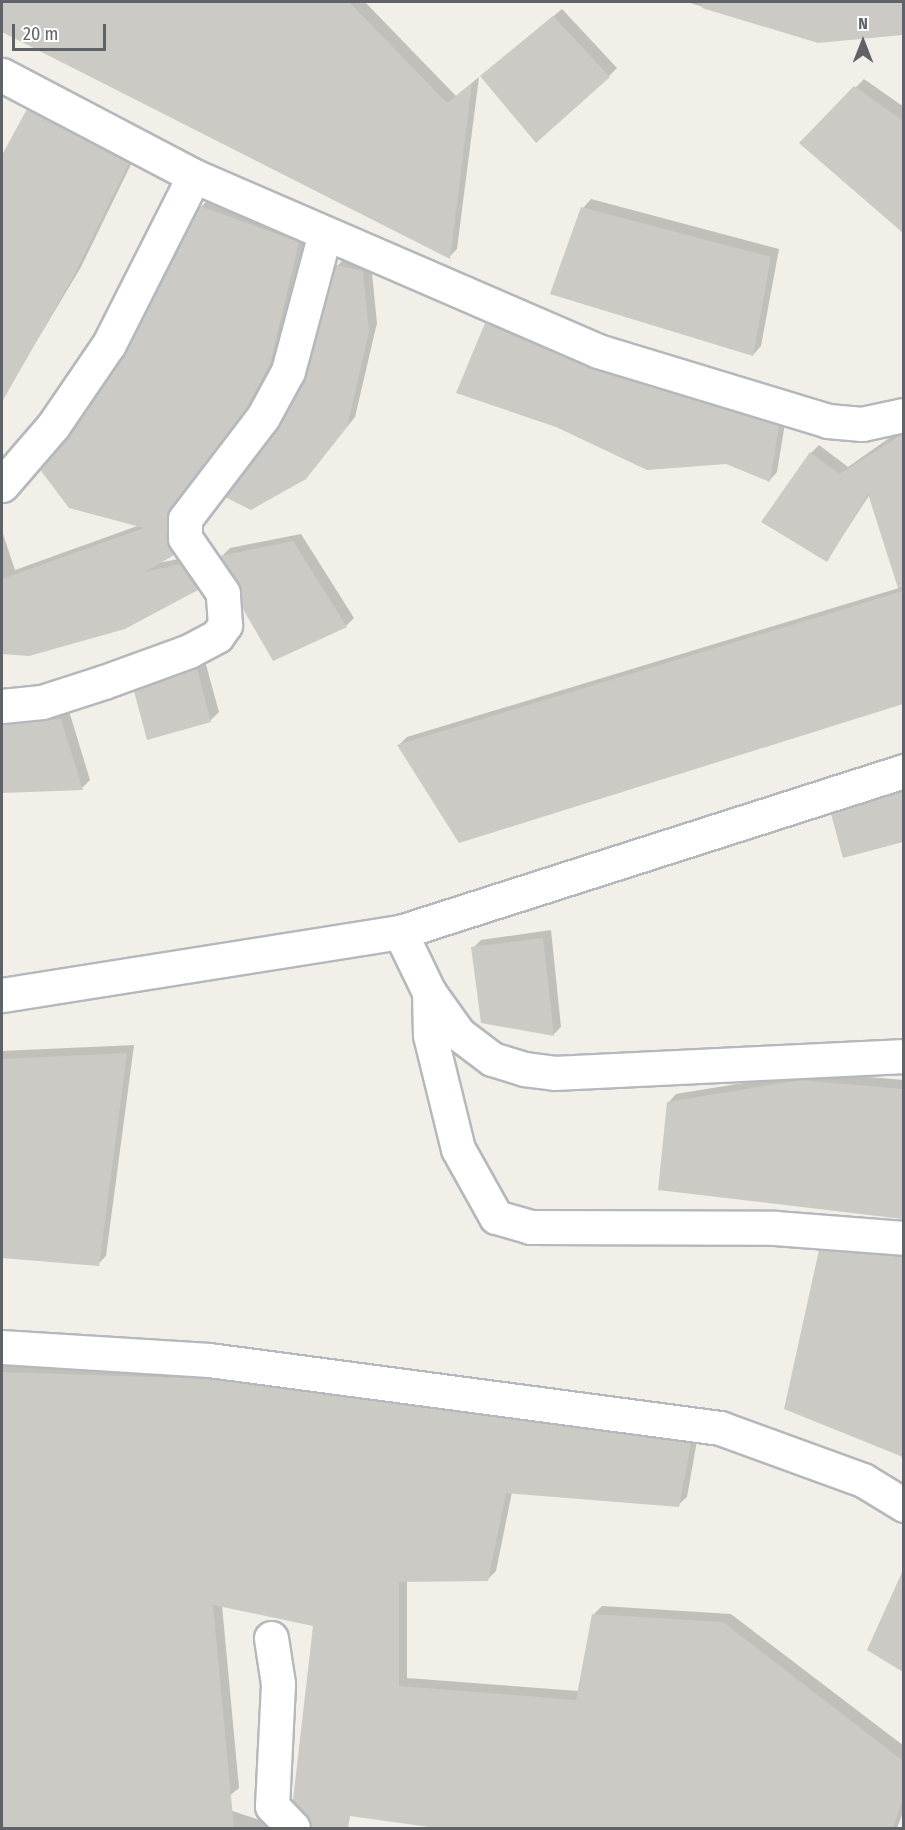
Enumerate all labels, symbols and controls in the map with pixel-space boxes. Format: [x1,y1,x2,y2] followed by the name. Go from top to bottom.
[15,12,110,50] scale bar
[833,12,893,72] north arrow
[858,14,868,33] text: N
[23,23,58,45] text: 20 m

